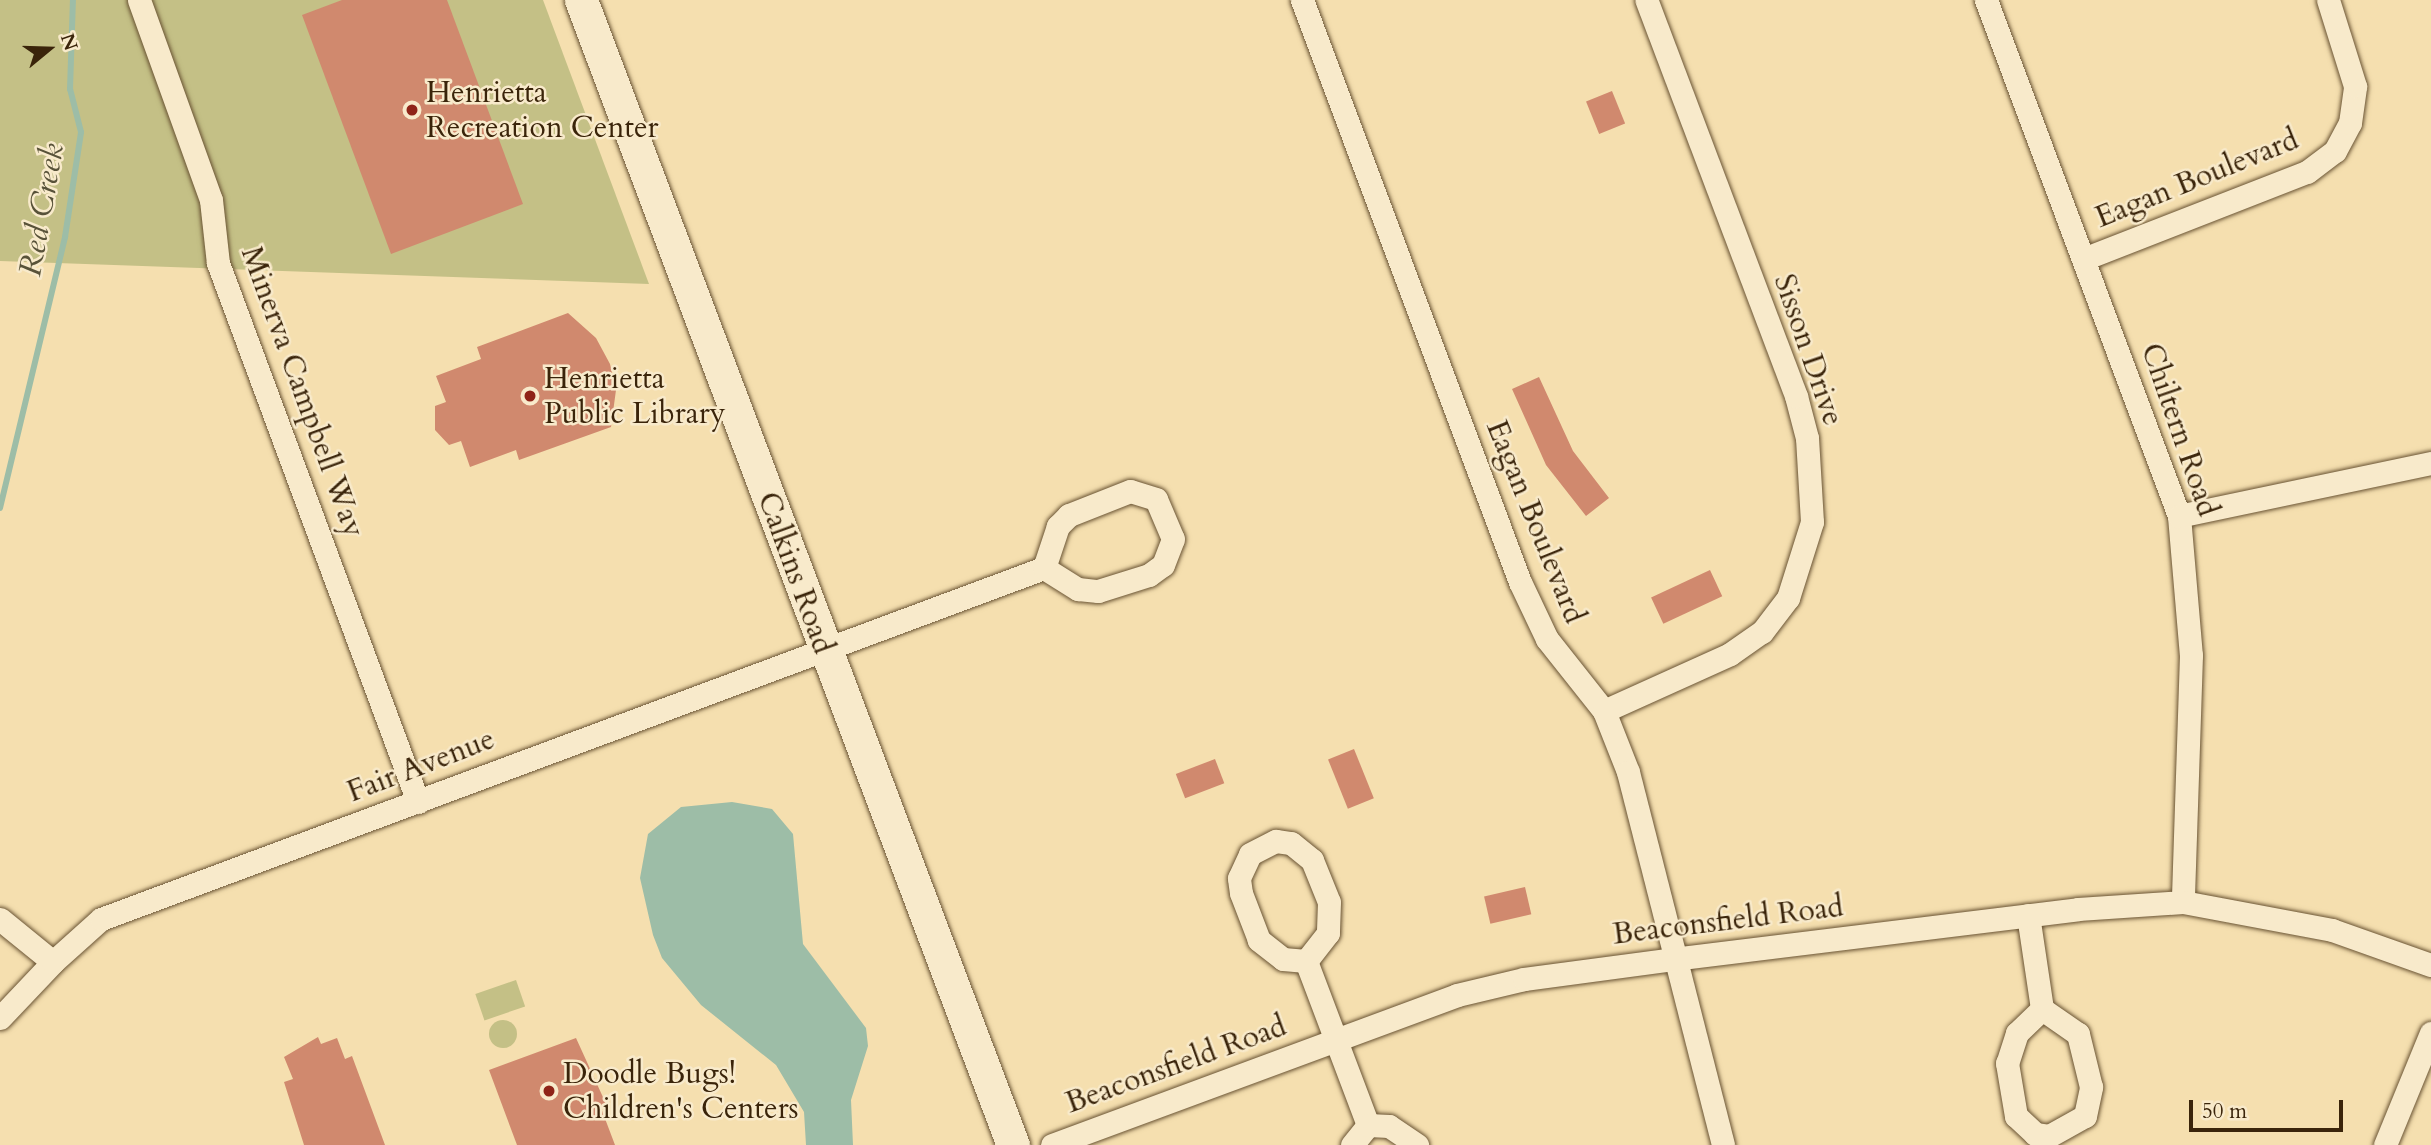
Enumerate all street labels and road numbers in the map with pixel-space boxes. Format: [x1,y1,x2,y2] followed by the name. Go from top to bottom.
[2090,122,2304,236] street label: Eagan Boulevard
[233,242,371,542] street label: Minerva Campbell Way
[1765,270,1851,430] street label: Sisson Drive
[2133,339,2225,521] street label: Chiltern Road
[1478,415,1592,629] street label: Eagan Boulevard
[749,487,841,659] street label: Calkins Road
[342,721,500,811] street label: Fair Avenue
[1611,889,1845,953] street label: Beaconsfield Road
[1061,1008,1291,1122] street label: Beaconsfield Road

